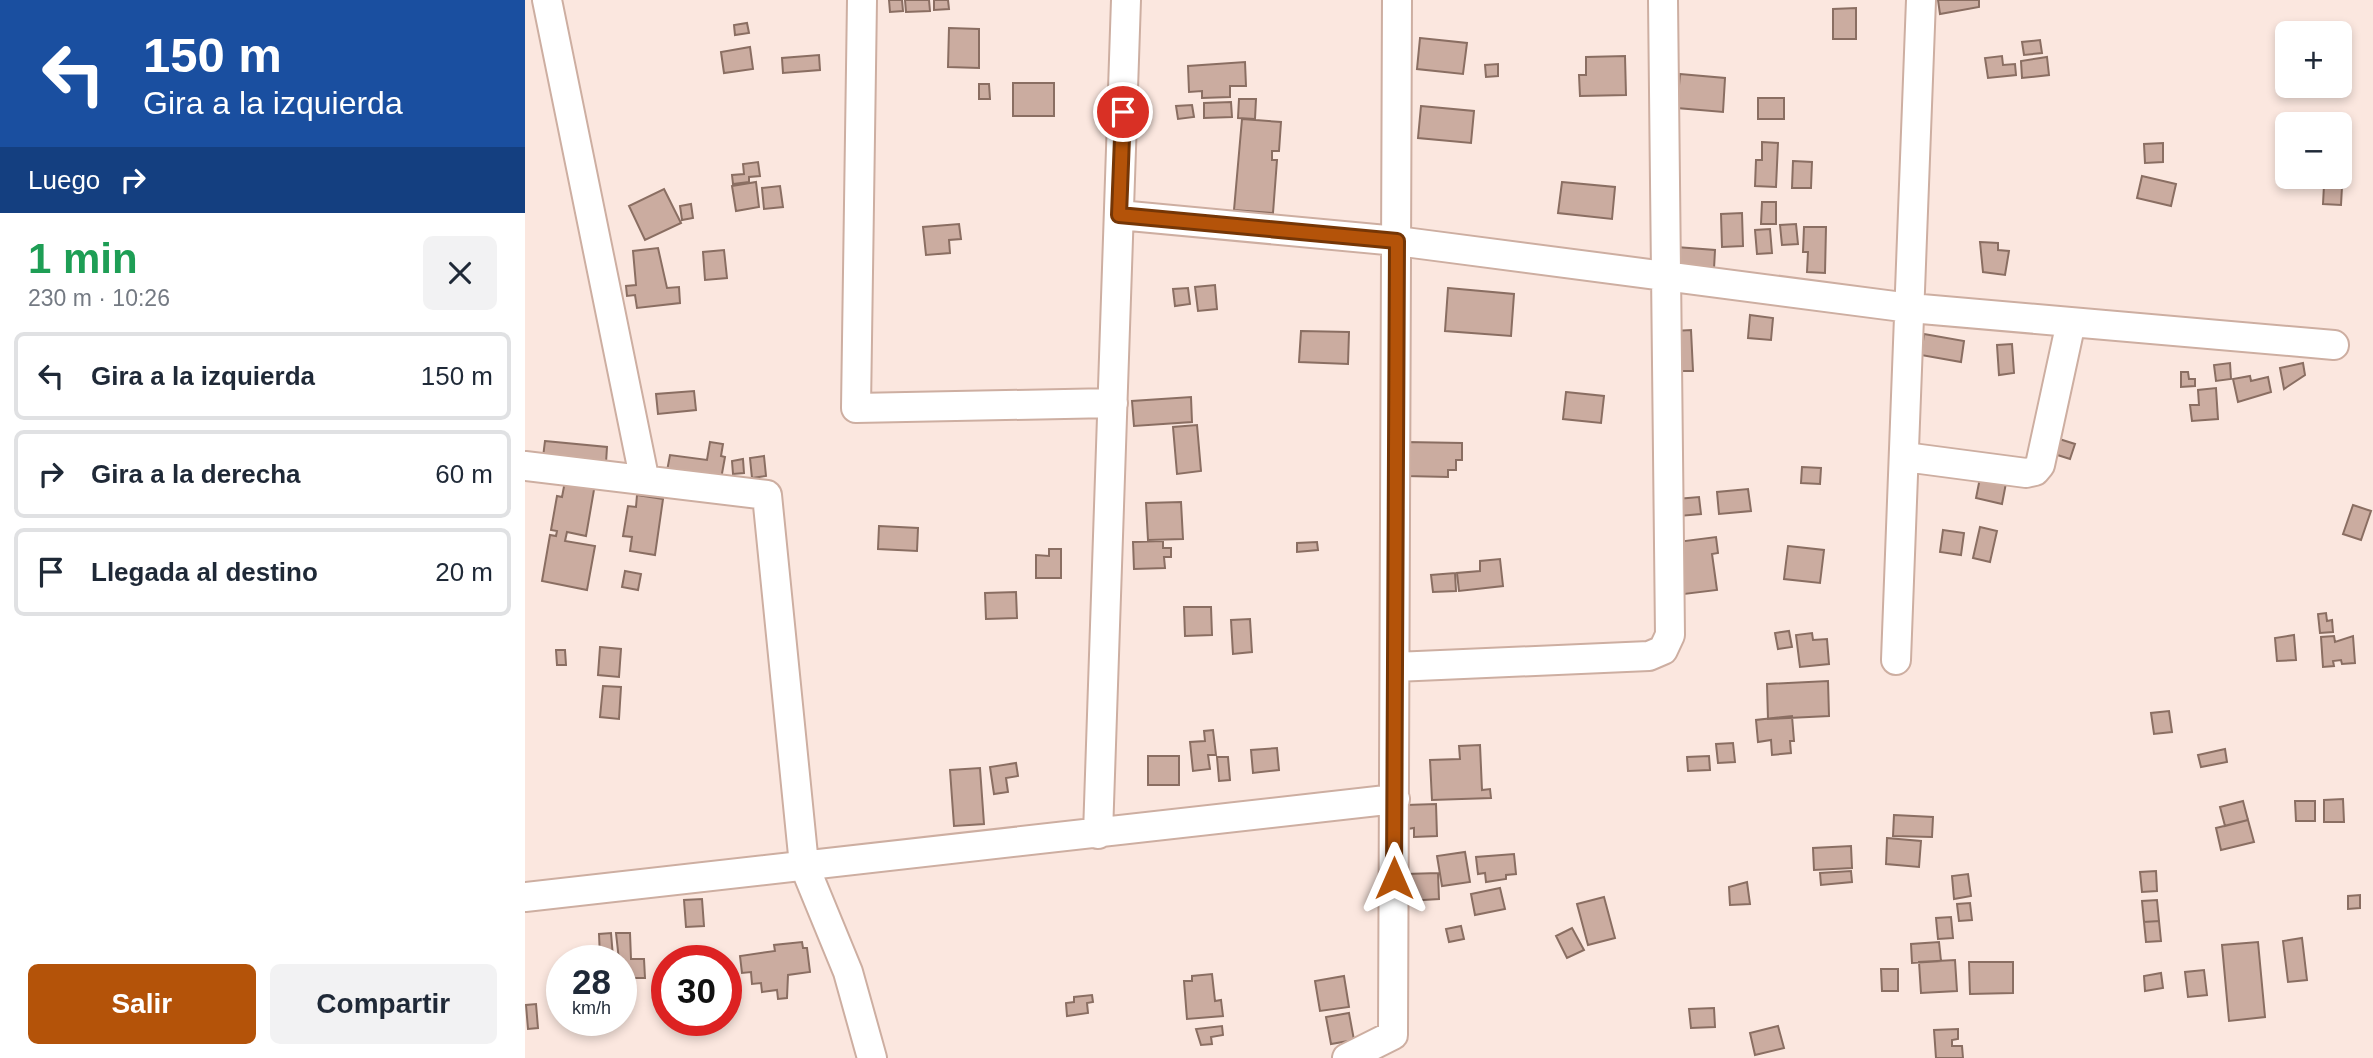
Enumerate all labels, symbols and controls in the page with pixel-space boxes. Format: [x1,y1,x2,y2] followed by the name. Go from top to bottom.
[2275,21,2352,189] map controls
[2275,21,2352,98] button: +
[28,28,119,119] icon: left
[143,28,282,82] text: 150 m
[1093,82,1153,142] pin
[143,85,403,121] text: Gira a la izquierda
[1104,93,1142,131] icon: arrive
[2275,112,2352,189] button: −
[114,161,152,199] icon: right
[28,165,100,195] text: Luego
[28,235,138,282] text: 1 min
[423,236,497,310] button: close
[28,285,170,311] text: 230 m · 10:26
[32,357,70,395] icon: left
[91,361,315,391] text: Gira a la izquierda
[421,361,493,391] text: 150 m
[32,455,70,493] icon: right
[91,459,301,489] text: Gira a la derecha
[435,459,493,489] text: 60 m
[32,553,70,591] icon: arrive
[91,557,318,587] text: Llegada al destino
[435,557,493,587] text: 20 m
[1357,841,1431,915] position arrow
[651,945,742,1036] speed limit sign: 30
[572,962,611,1001] text: 28
[28,964,256,1044] button: Salir
[270,964,497,1044] button: Compartir
[572,998,611,1018] text: km/h

